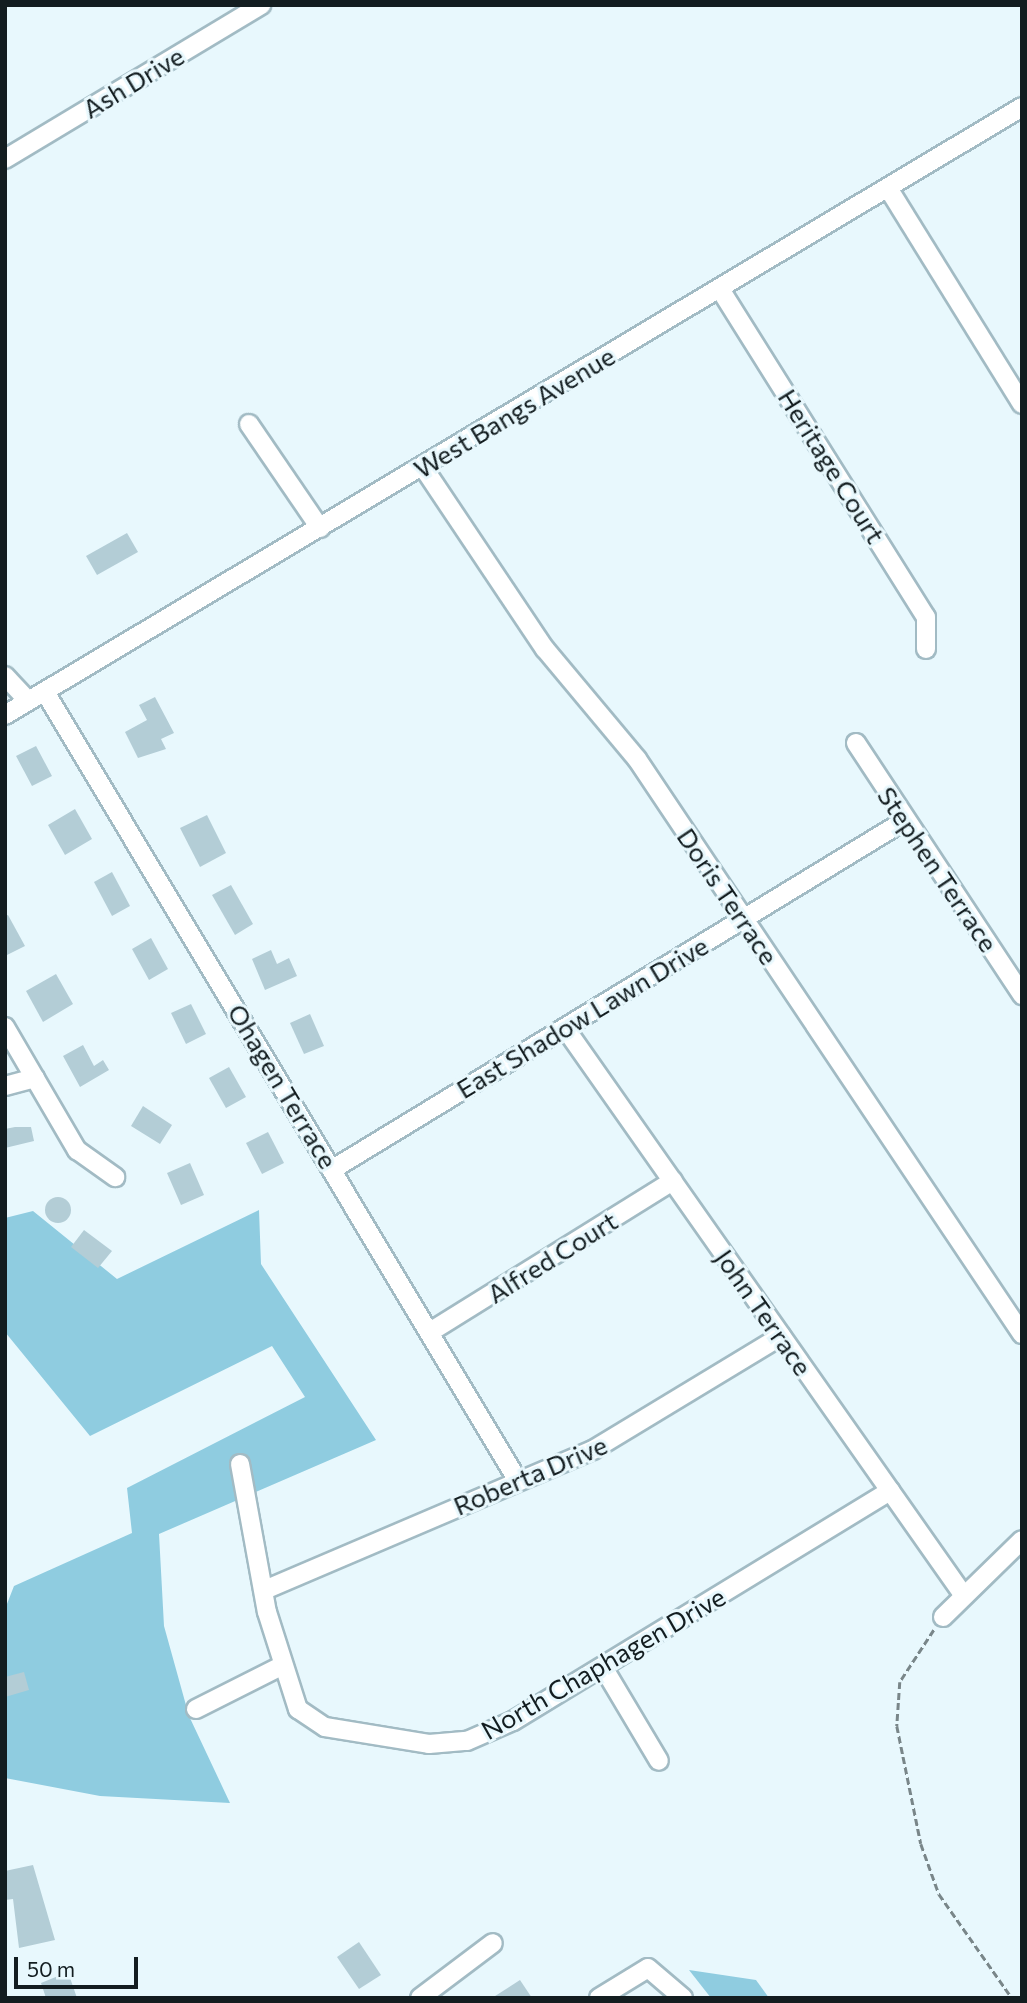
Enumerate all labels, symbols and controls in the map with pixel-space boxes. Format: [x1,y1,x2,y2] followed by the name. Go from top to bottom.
[77,40,189,124] street label: Ash Drive
[408,340,620,484] street label: West Bangs Avenue
[772,383,892,549] street label: Heritage Court
[871,781,1005,957] street label: Stephen Terrace
[671,822,785,970] street label: Doris Terrace
[451,930,713,1104] street label: East Shadow Lawn Drive
[222,998,344,1174] street label: Ohagen Terrace
[481,1205,623,1309] street label: Alfred Court
[709,1243,819,1381] street label: John Terrace
[449,1429,611,1521] street label: Roberta Drive
[475,1580,731,1746] street label: North Chaphagen Drive
[18,1944,142,1988] scale bar
[27,1956,75,1981] text: 50 m

